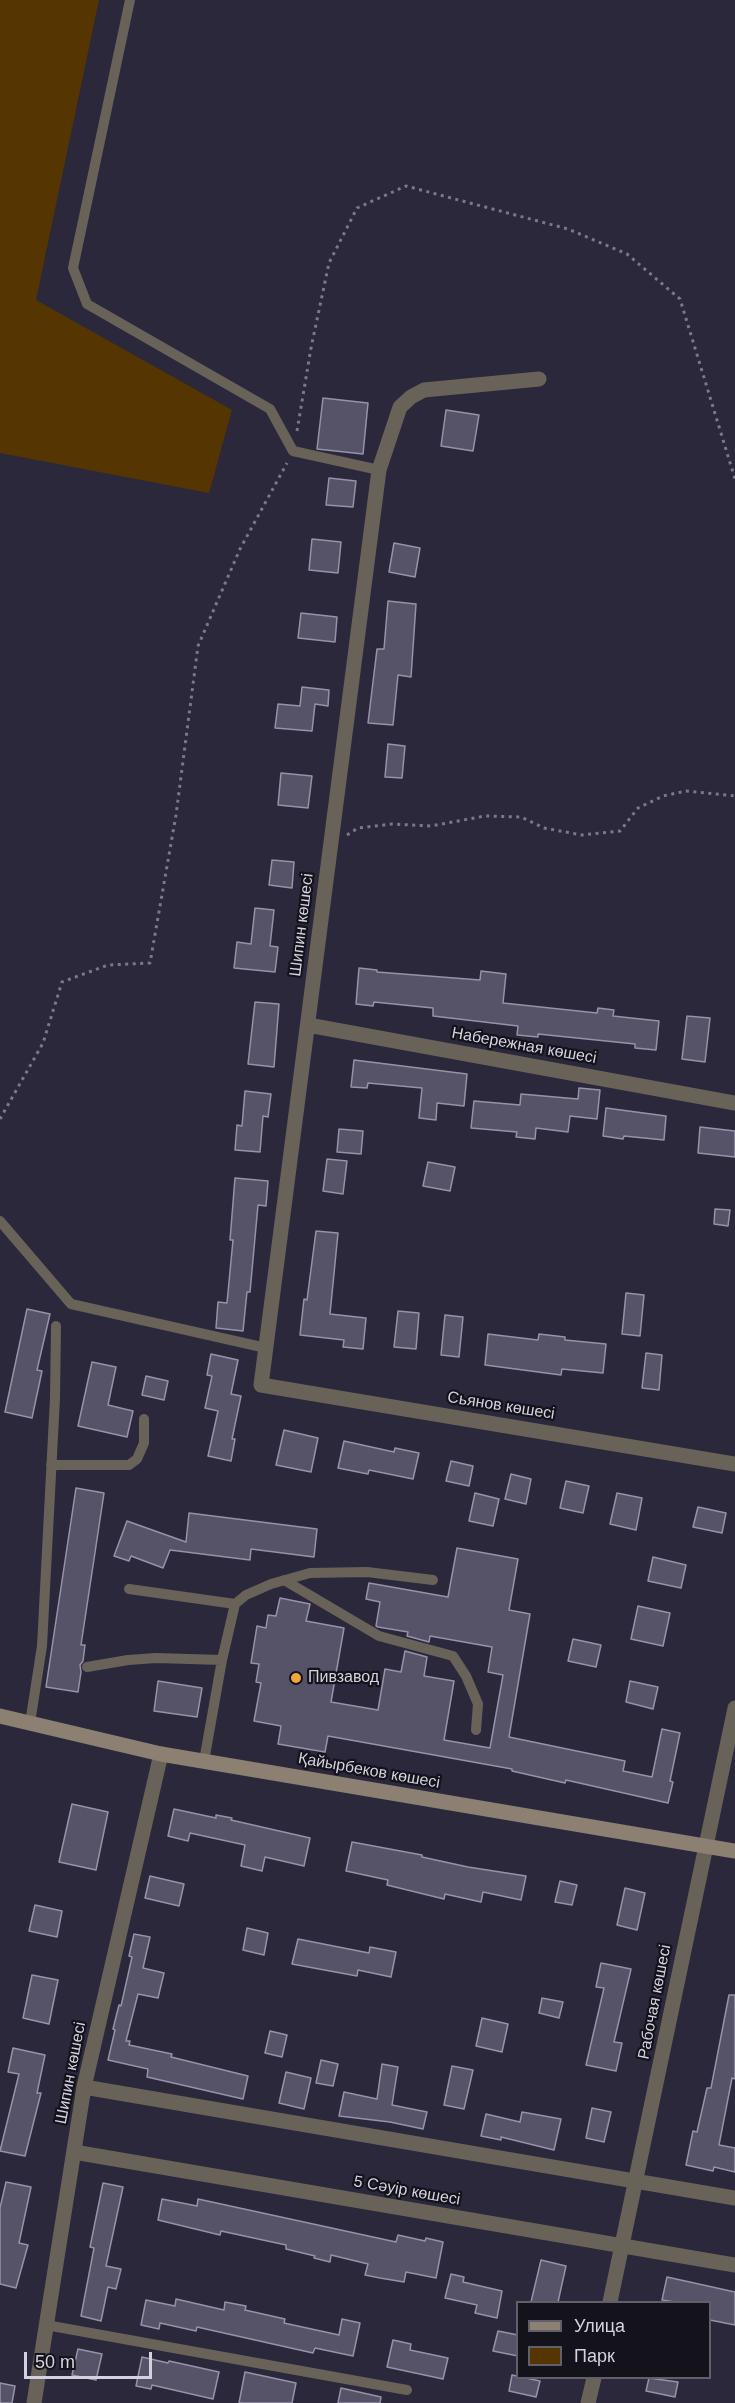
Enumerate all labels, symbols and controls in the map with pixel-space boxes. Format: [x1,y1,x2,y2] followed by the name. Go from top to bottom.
[286,872,318,978] street label: Шипин көшесі
[450,1024,598,1068] street label: Набережная көшесі
[446,1388,556,1424] street label: Сьянов көшесі
[308,1668,379,1688] place label: Пивзавод
[289,1671,303,1685] marker: Пивзавод
[297,1749,441,1793] street label: Қайырбеков көшесі
[634,1943,676,2061] street label: Рабочая көшесі
[52,2020,90,2126] street label: Шипин көшесі
[352,2172,462,2210] street label: 5 Сәуір көшесі
[516,2301,711,2379] legend
[574,2316,625,2336] text: Улица
[27,2340,154,2378] scale bar
[574,2346,615,2366] text: Парк
[35,2352,75,2372] text: 50 m

